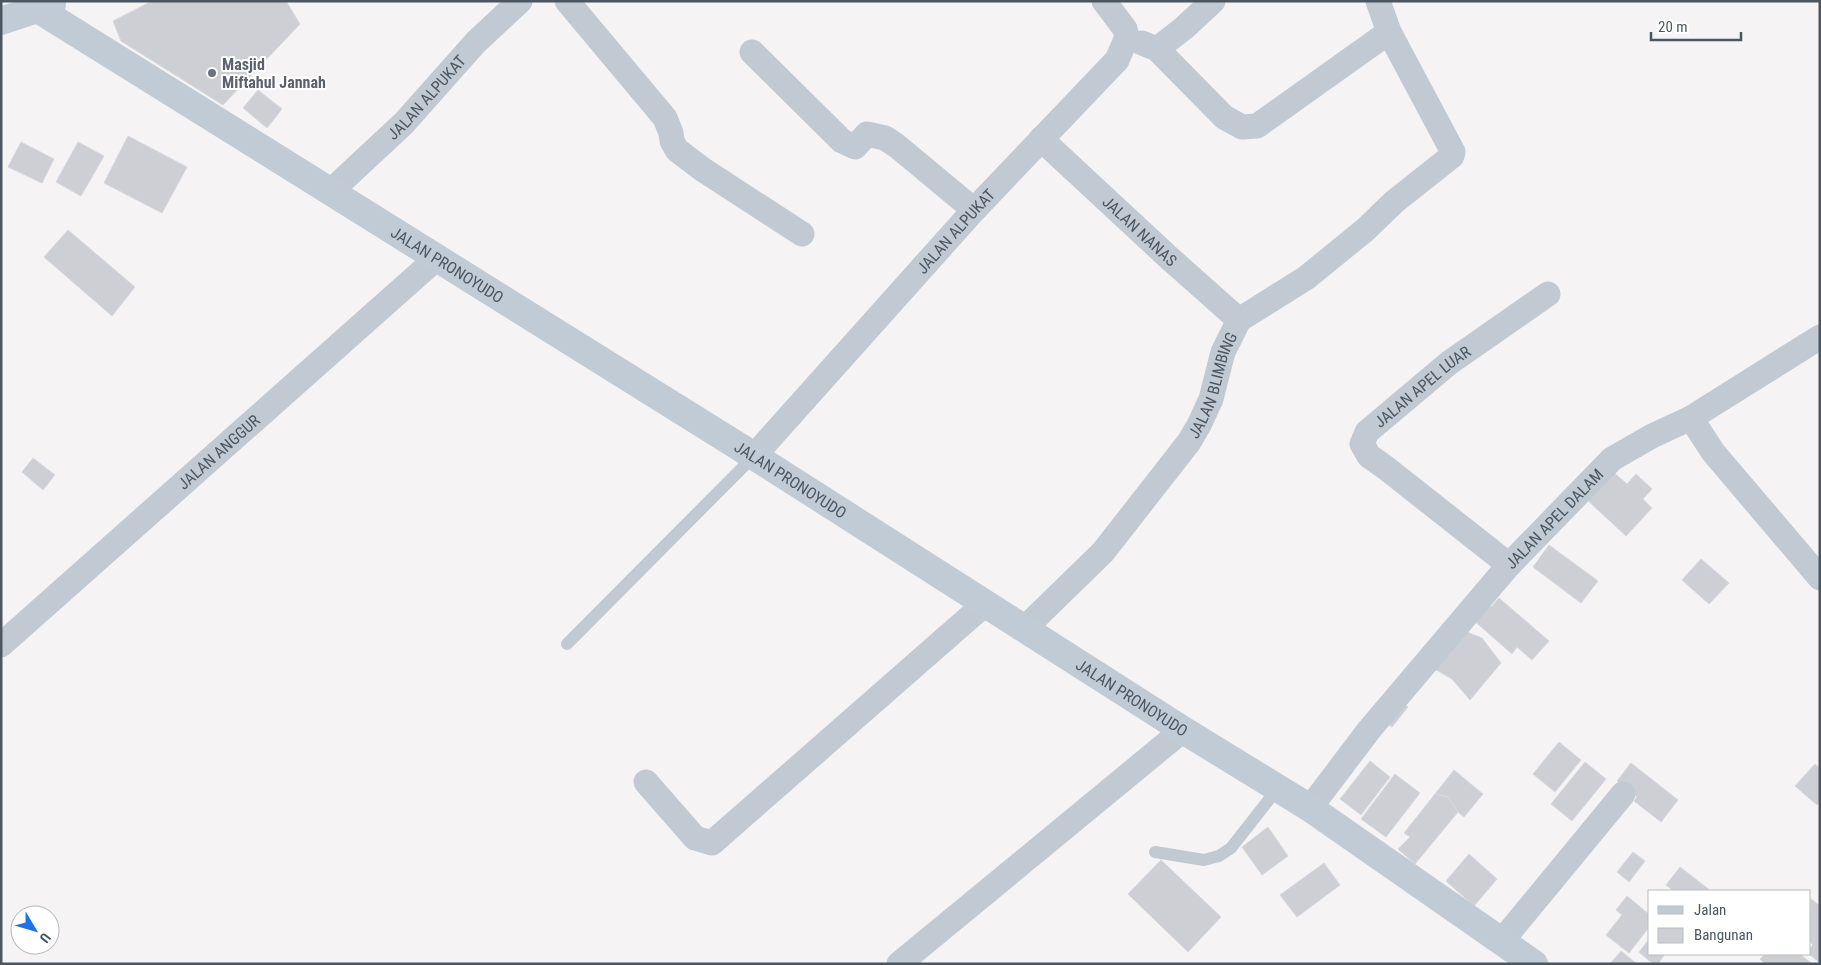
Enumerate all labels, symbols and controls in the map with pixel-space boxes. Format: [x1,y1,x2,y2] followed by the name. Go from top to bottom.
[1651,10,1741,42] scale bar
[1658,18,1688,36] text: 20 m
[384,51,470,144] street label: JALAN ALPUKAT
[222,55,326,92] place label: Masjid Miftahul Jannah
[206,67,218,79] marker: Masjid Miftahul Jannah
[913,185,999,278] street label: JALAN ALPUKAT
[1099,192,1181,270] street label: JALAN NANAS
[387,223,507,307] street label: JALAN PRONOYUDO
[1184,329,1241,442] street label: JALAN BLIMBING
[1371,342,1475,432] street label: JALAN APEL LUAR
[174,411,264,493] street label: JALAN ANGGUR
[731,437,850,523] street label: JALAN PRONOYUDO
[1502,465,1607,573] street label: JALAN APEL DALAM
[1072,655,1191,741] street label: JALAN PRONOYUDO
[1648,890,1811,955] legend
[1694,901,1726,919] text: Jalan
[10,905,60,955] north arrow
[1694,926,1753,944] text: Bangunan
[36,930,54,946] text: U

